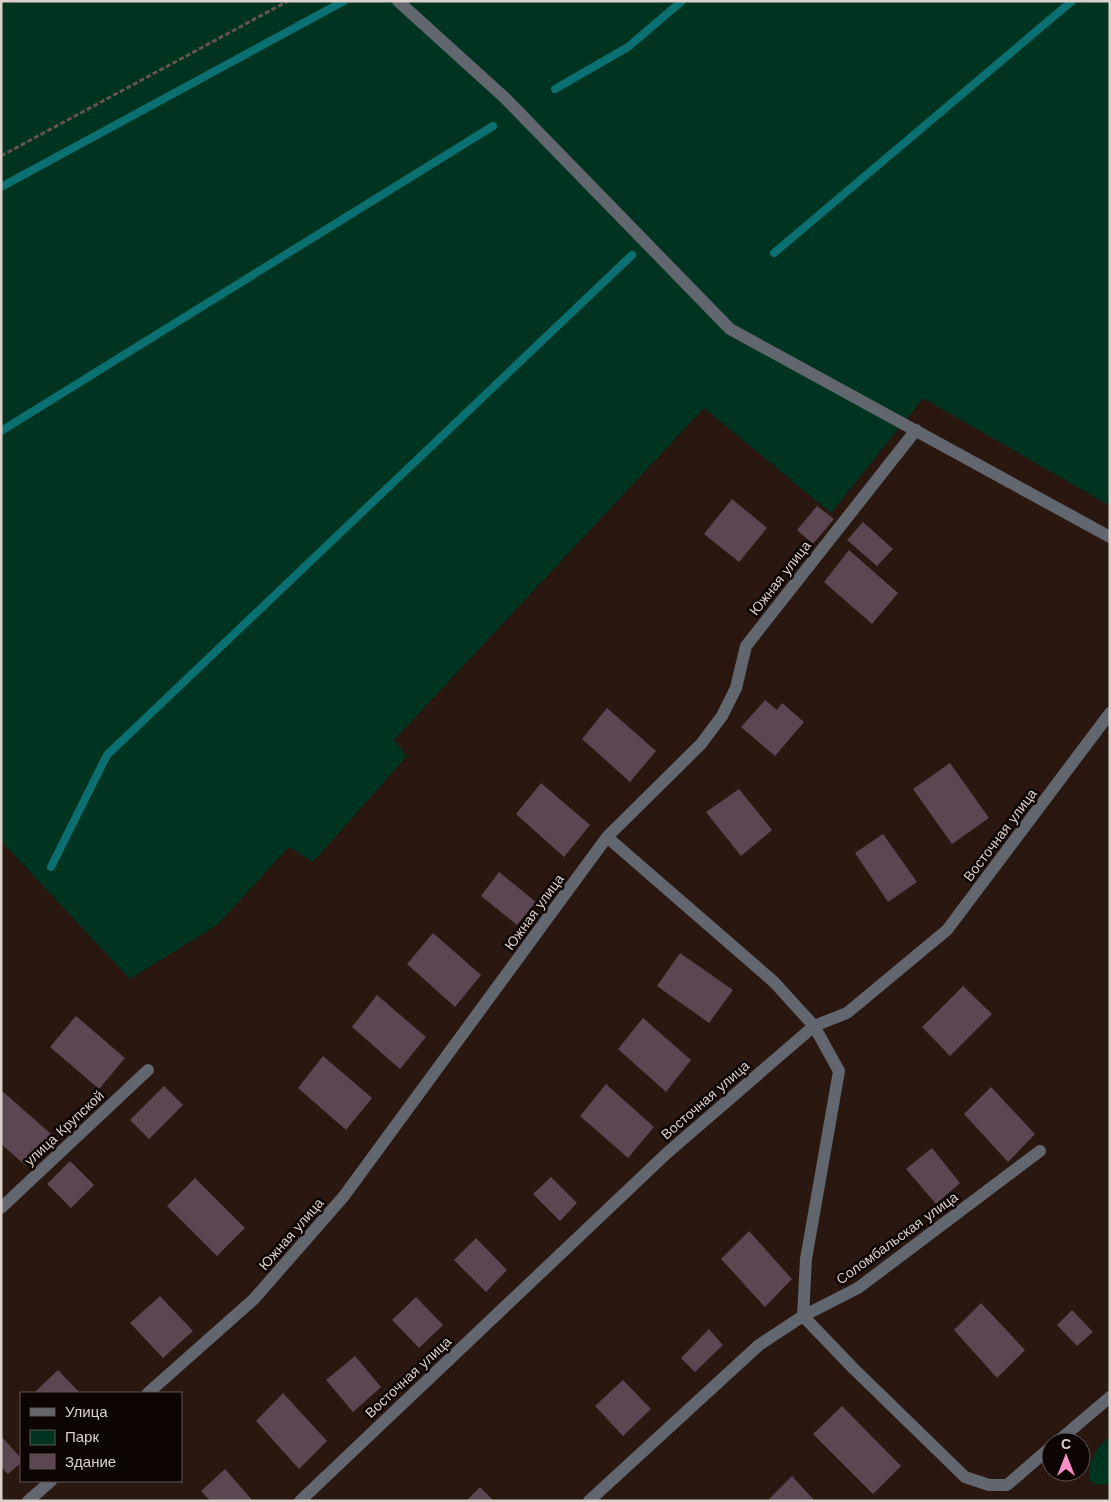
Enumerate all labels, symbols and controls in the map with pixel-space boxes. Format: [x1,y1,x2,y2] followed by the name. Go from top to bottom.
[746,538,814,618] street label: Южная улица
[960,785,1040,884] street label: Восточная улица
[501,871,567,953] street label: Южная улица
[658,1057,752,1143] street label: Восточная улица
[21,1087,107,1169] street label: улица Крупской
[833,1188,961,1287] street label: Соломбальская улица
[255,1195,327,1273] street label: Южная улица
[362,1333,454,1421] street label: Восточная улица
[20,1392,182,1482] legend
[65,1403,108,1421] text: Улица
[65,1428,99,1446] text: Парк
[1041,1432,1091,1482] north arrow
[1061,1436,1071,1452] text: С
[65,1453,116,1471] text: Здание

